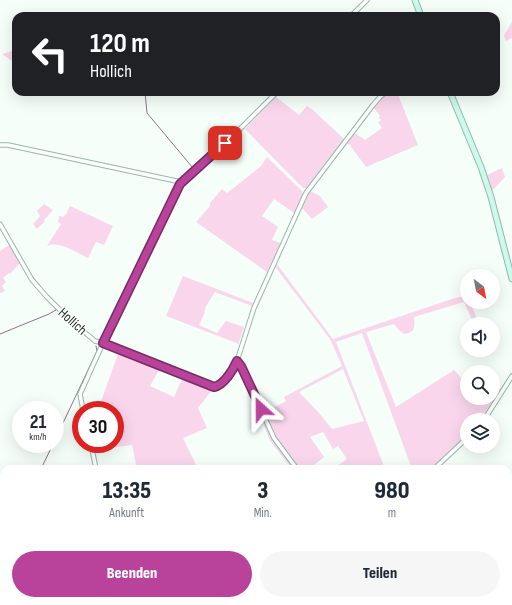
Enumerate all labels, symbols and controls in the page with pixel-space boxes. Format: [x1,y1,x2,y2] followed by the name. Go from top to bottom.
[90,27,150,60] text: 120 m
[24,28,76,80] icon: left
[90,61,132,82] text: Hollich
[208,126,242,160] pin
[214,132,236,154] icon: arrive
[460,269,500,309] north arrow
[460,269,500,453] map controls
[55,304,90,339] street label: Hollich
[460,317,500,357] button: sound
[460,365,500,405] button: search
[240,388,282,430] position arrow
[72,401,124,453] speed limit sign: 30
[30,410,46,434] text: 21
[460,413,500,453] button: layers
[29,431,47,443] text: km/h
[103,476,151,505] text: 13:35
[257,476,268,505] text: 3
[374,476,409,505] text: 980
[109,505,144,521] text: Ankunft
[254,505,272,521] text: Min.
[388,505,396,521] text: m
[12,551,252,597] button: Beenden
[260,551,500,597] button: Teilen

